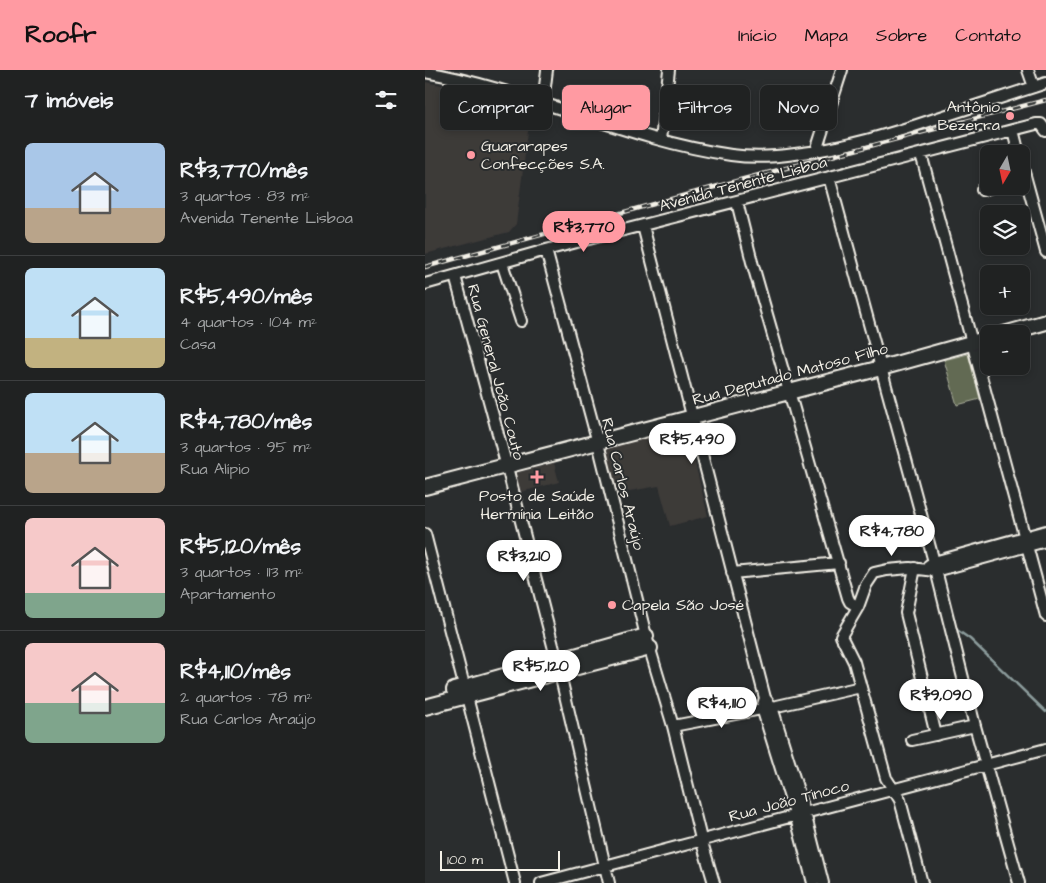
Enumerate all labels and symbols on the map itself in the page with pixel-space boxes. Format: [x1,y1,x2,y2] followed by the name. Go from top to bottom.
[938,96,1000,136] place label: Antônio Bezerra
[1004,110,1016,122] marker: Antônio Bezerra
[481,135,605,175] place label: Guararapes Confecções S.A.
[980,145,1030,195] north arrow
[465,149,477,161] marker: Guararapes Confecções S.A.
[657,151,829,217] street label: Avenida Tenente Lisboa
[538,210,630,253] pin: R$3,770
[462,282,530,462] street label: Rua General João Couto
[690,337,890,411] street label: Rua Deputado Matoso Filho
[596,416,650,552] street label: Rua Carlos Araújo
[646,422,738,465] pin: R$5,490
[530,470,544,484] marker: Posto de Saúde Hermínia Leitão
[479,485,595,525] place label: Posto de Saúde Hermínia Leitão
[846,514,938,557] pin: R$4,780
[478,540,570,582] pin: R$3,210
[622,594,744,616] place label: Capela São José
[606,599,618,611] marker: Capela São José
[495,650,587,692] pin: R$5,120
[895,678,987,721] pin: R$9,090
[676,686,768,729] pin: R$4,110
[726,774,852,828] street label: Rua João Tinoco
[440,848,560,871] scale bar

